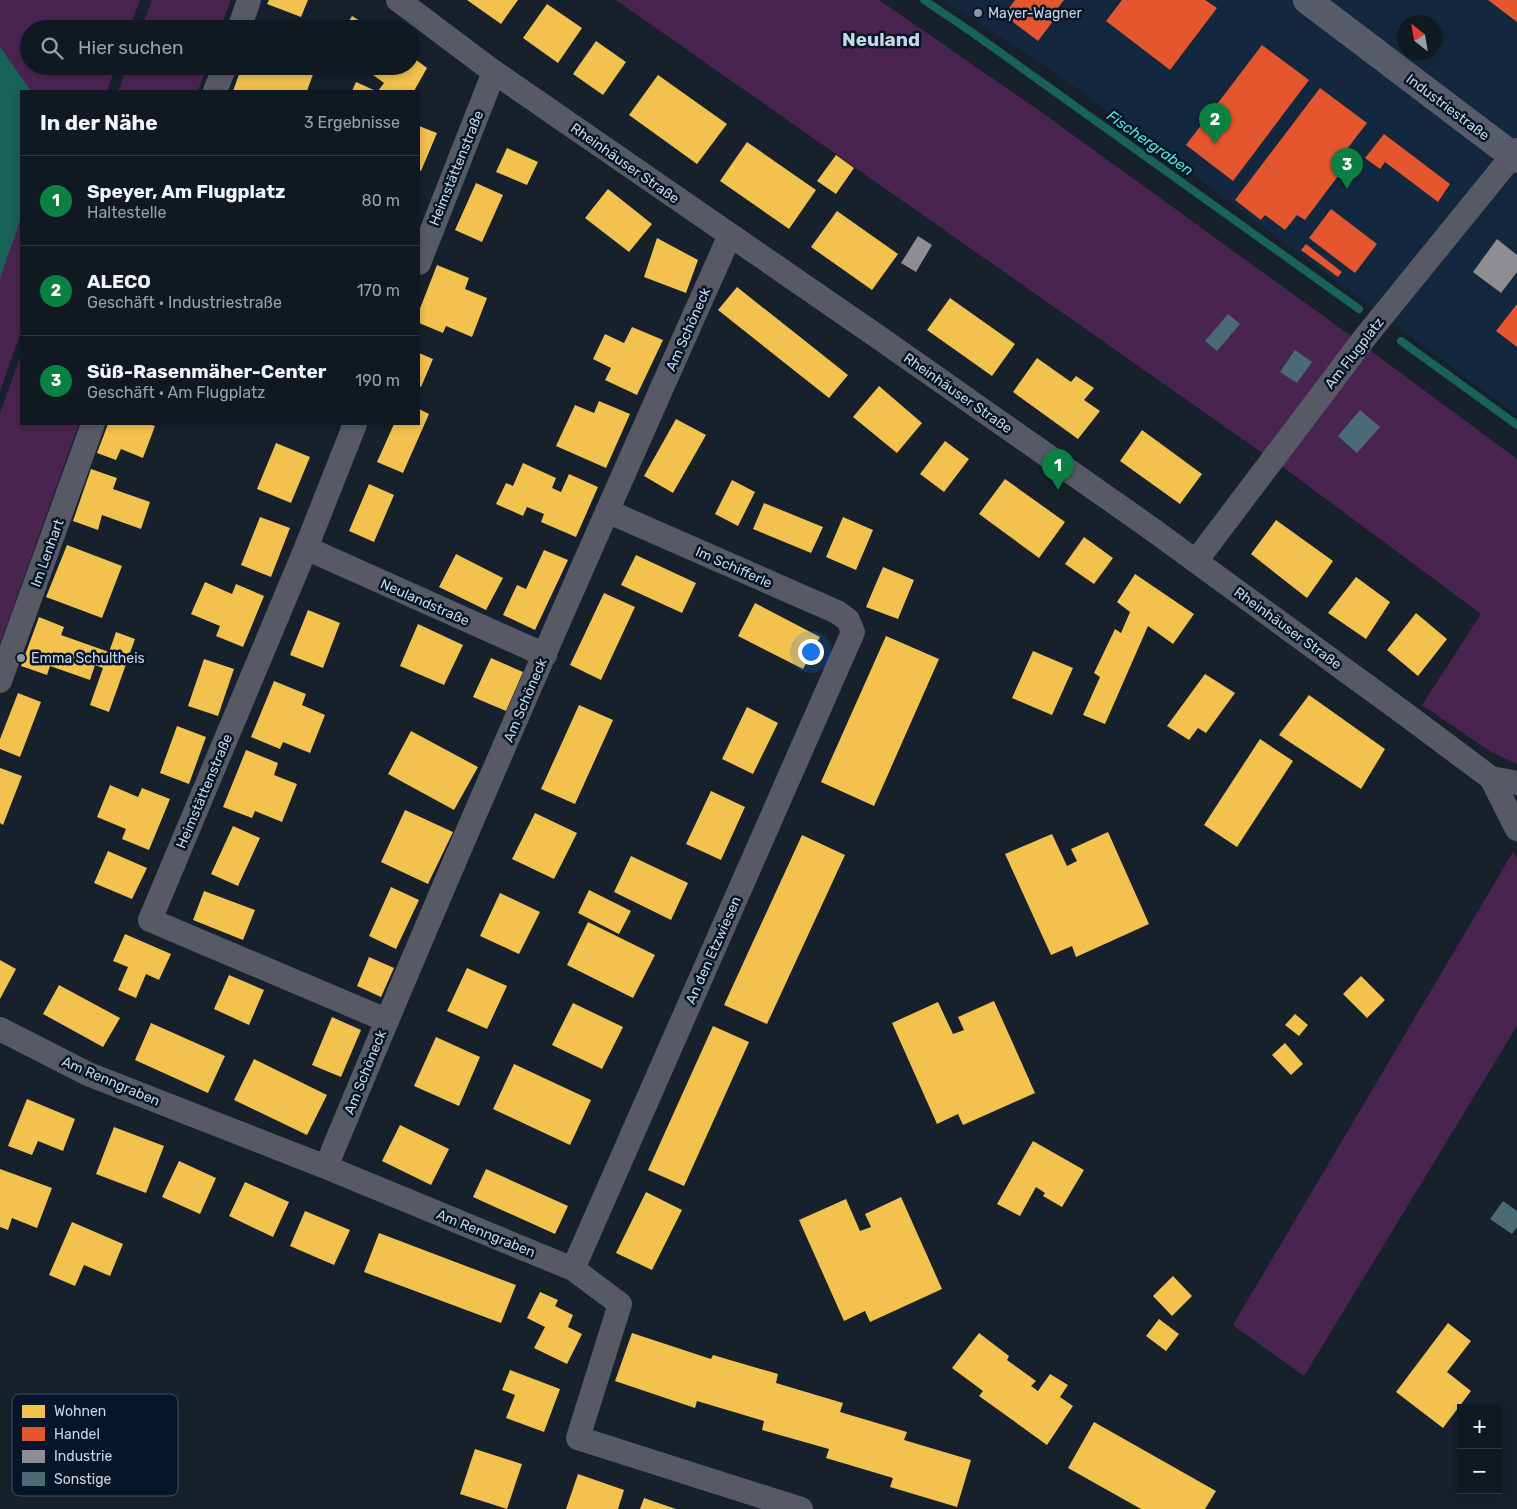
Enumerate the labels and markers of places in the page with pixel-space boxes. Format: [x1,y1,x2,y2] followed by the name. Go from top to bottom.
[988,5,1083,22] place label: Mayer-Wagner
[972,7,984,19] marker: Mayer-Wagner
[1199,103,1231,144] pin: 2
[1331,148,1363,189] pin: 3
[1042,449,1074,490] pin: 1
[31,650,145,667] place label: Emma Schultheis
[15,652,27,664] marker: Emma Schultheis

